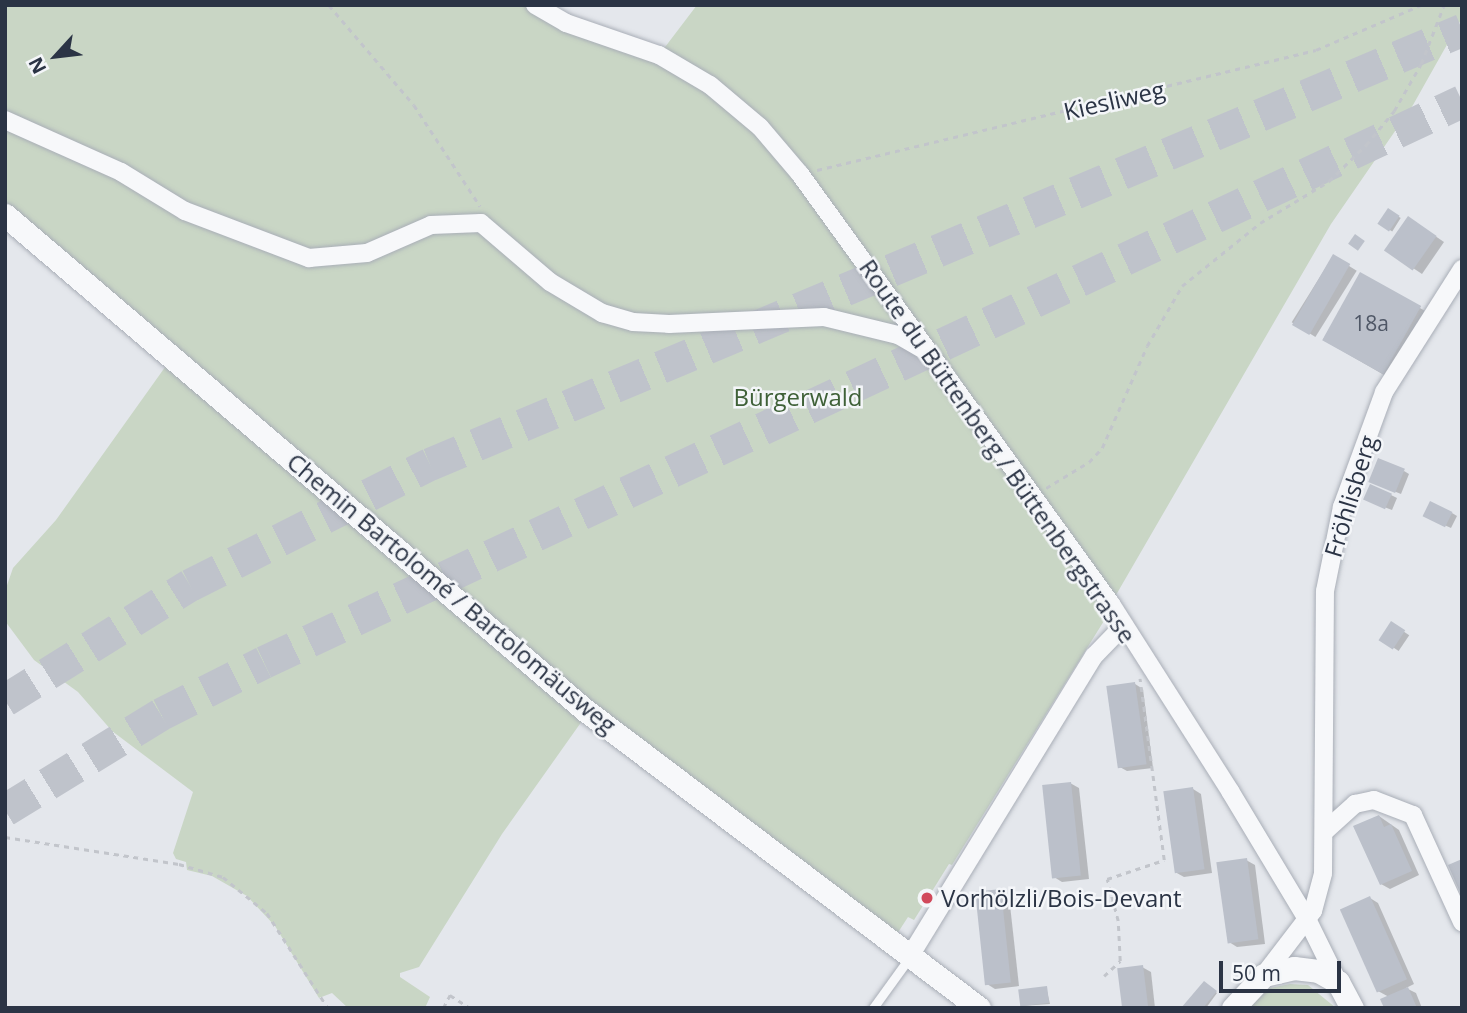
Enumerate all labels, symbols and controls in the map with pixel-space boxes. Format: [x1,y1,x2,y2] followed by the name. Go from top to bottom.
[21,21,91,91] north arrow
[22,53,52,78] text: N
[1061,74,1167,126] street label: Kiesliweg
[854,254,1142,648] street label: Route du Büttenberg / Büttenbergstrasse
[1353,310,1389,336] house number: 18a
[733,383,863,411] park label: Bürgerwald
[1318,432,1382,560] street label: Fröhlisberg
[282,447,622,739] street label: Chemin Bartolomé / Bartolomäusweg
[941,884,1182,912] place label: Vorhölzli/Bois-Devant
[919,890,935,906] marker: Vorhölzli/Bois-Devant
[1222,946,1344,990] scale bar
[1232,959,1281,987] text: 50 m

